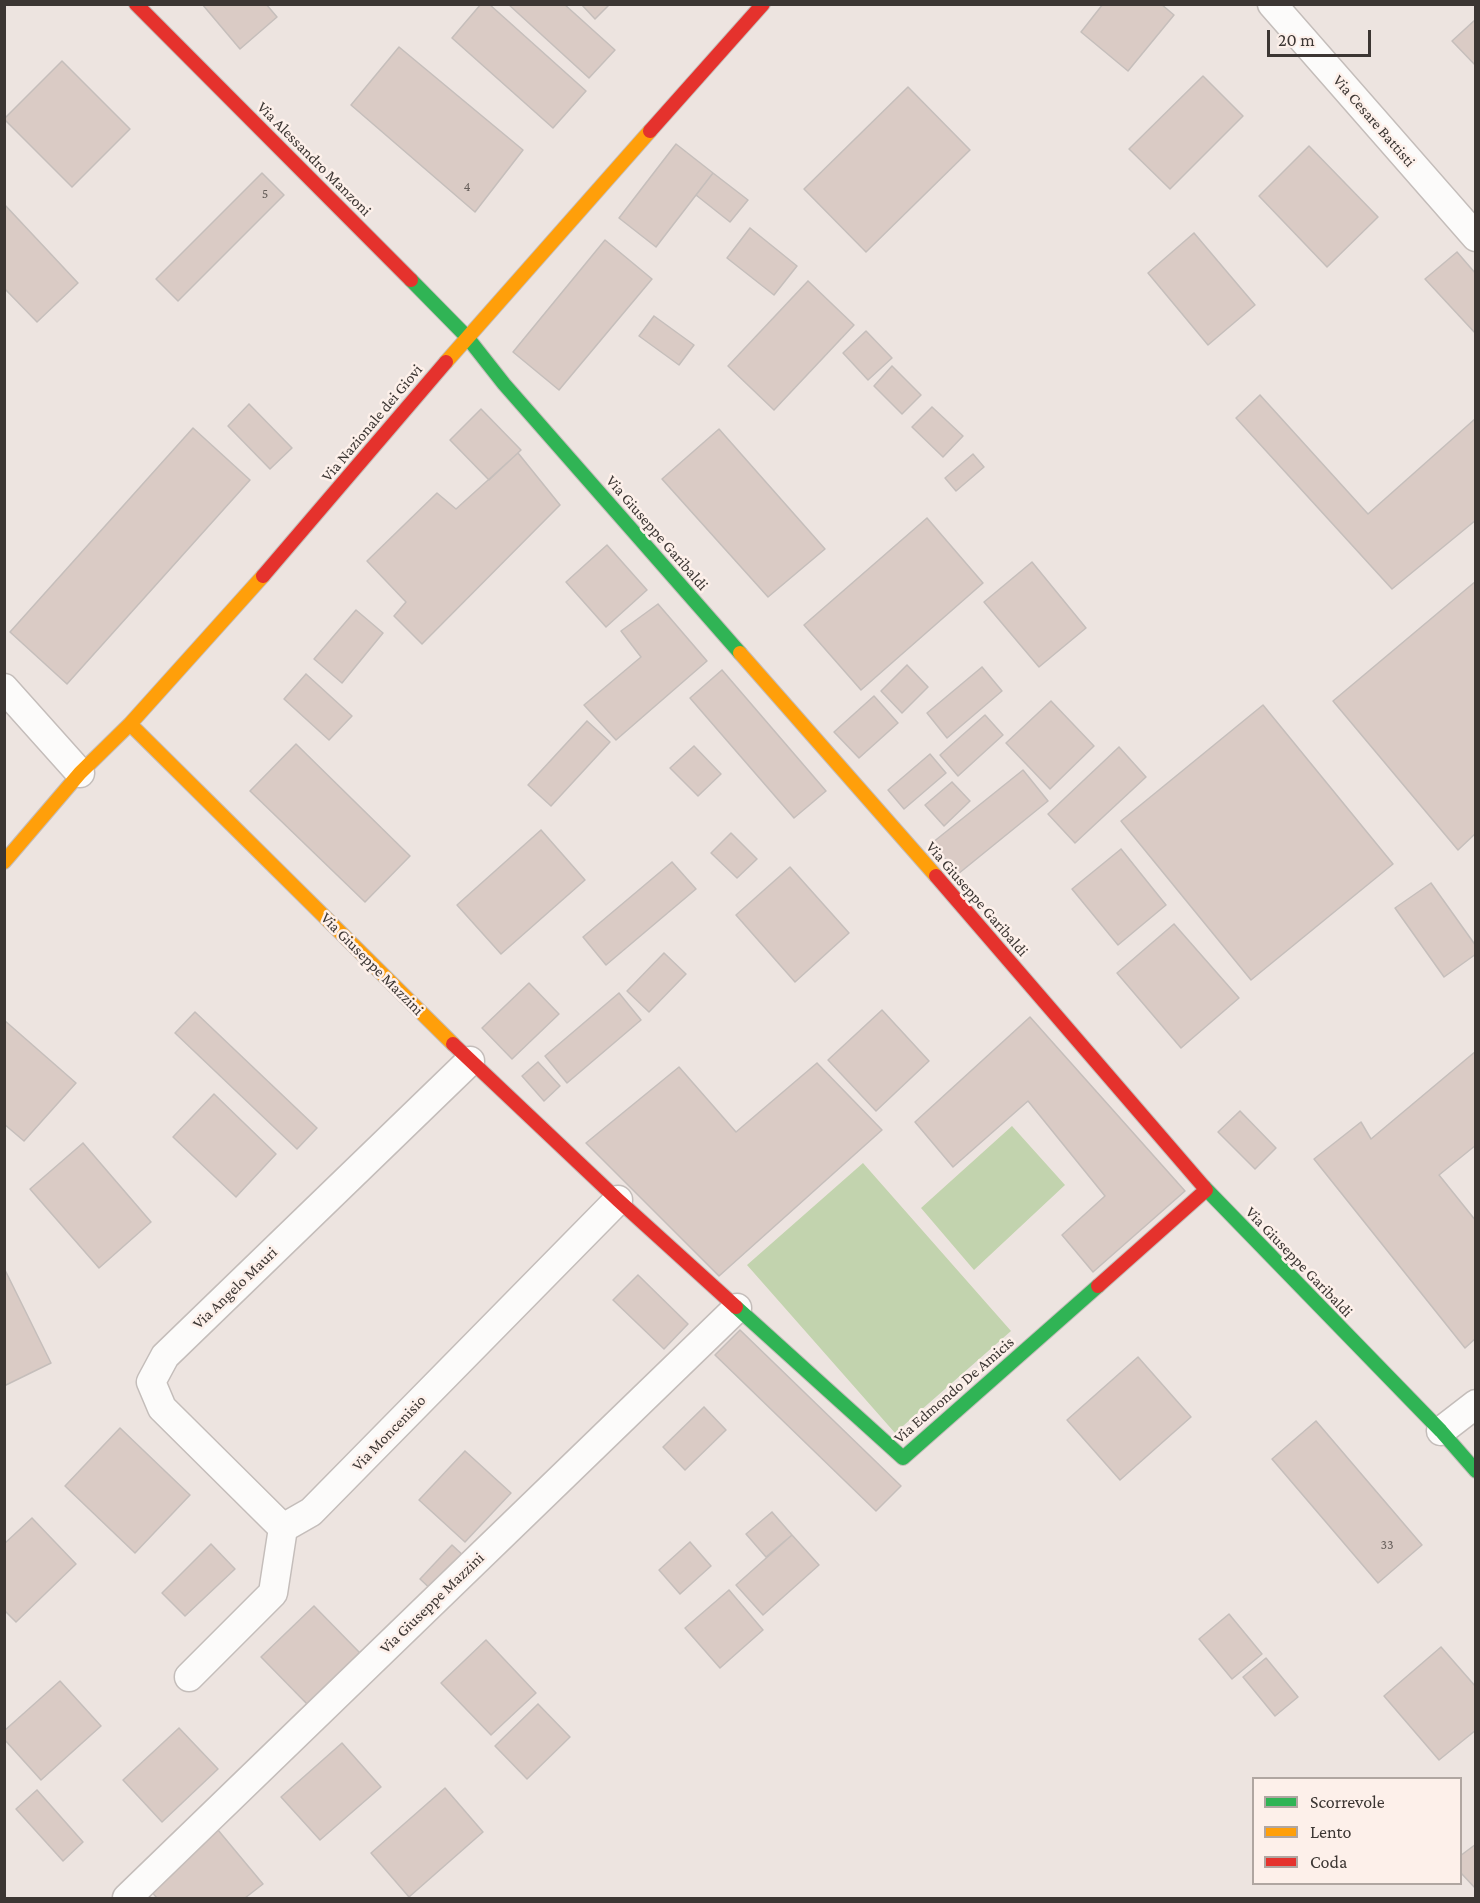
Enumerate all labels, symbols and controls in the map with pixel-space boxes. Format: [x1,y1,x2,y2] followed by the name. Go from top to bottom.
[1270,18,1374,56] scale bar
[1278,30,1315,50] text: 20 m
[1329,71,1419,171] street label: Via Cesare Battisti
[253,98,375,220] street label: Via Alessandro Manzoni
[463,179,471,195] house number: 4
[262,186,268,202] house number: 5
[317,361,427,485] street label: Via Nazionale dei Giovi
[602,472,712,594] street label: Via Giuseppe Garibaldi
[922,838,1032,960] street label: Via Giuseppe Garibaldi
[317,909,427,1019] street label: Via Giuseppe Mazzini
[1241,1203,1357,1321] street label: Via Giuseppe Garibaldi
[189,1243,281,1333] street label: Via Angelo Mauri
[890,1332,1018,1448] street label: Via Edmondo De Amicis
[348,1391,430,1475] street label: Via Moncenisio
[1380,1537,1394,1553] house number: 33
[376,1548,488,1658] street label: Via Giuseppe Mazzini
[1252,1777,1462,1885] legend
[1310,1792,1385,1812] text: Scorrevole
[1310,1822,1351,1842] text: Lento
[1310,1852,1347,1872] text: Coda

